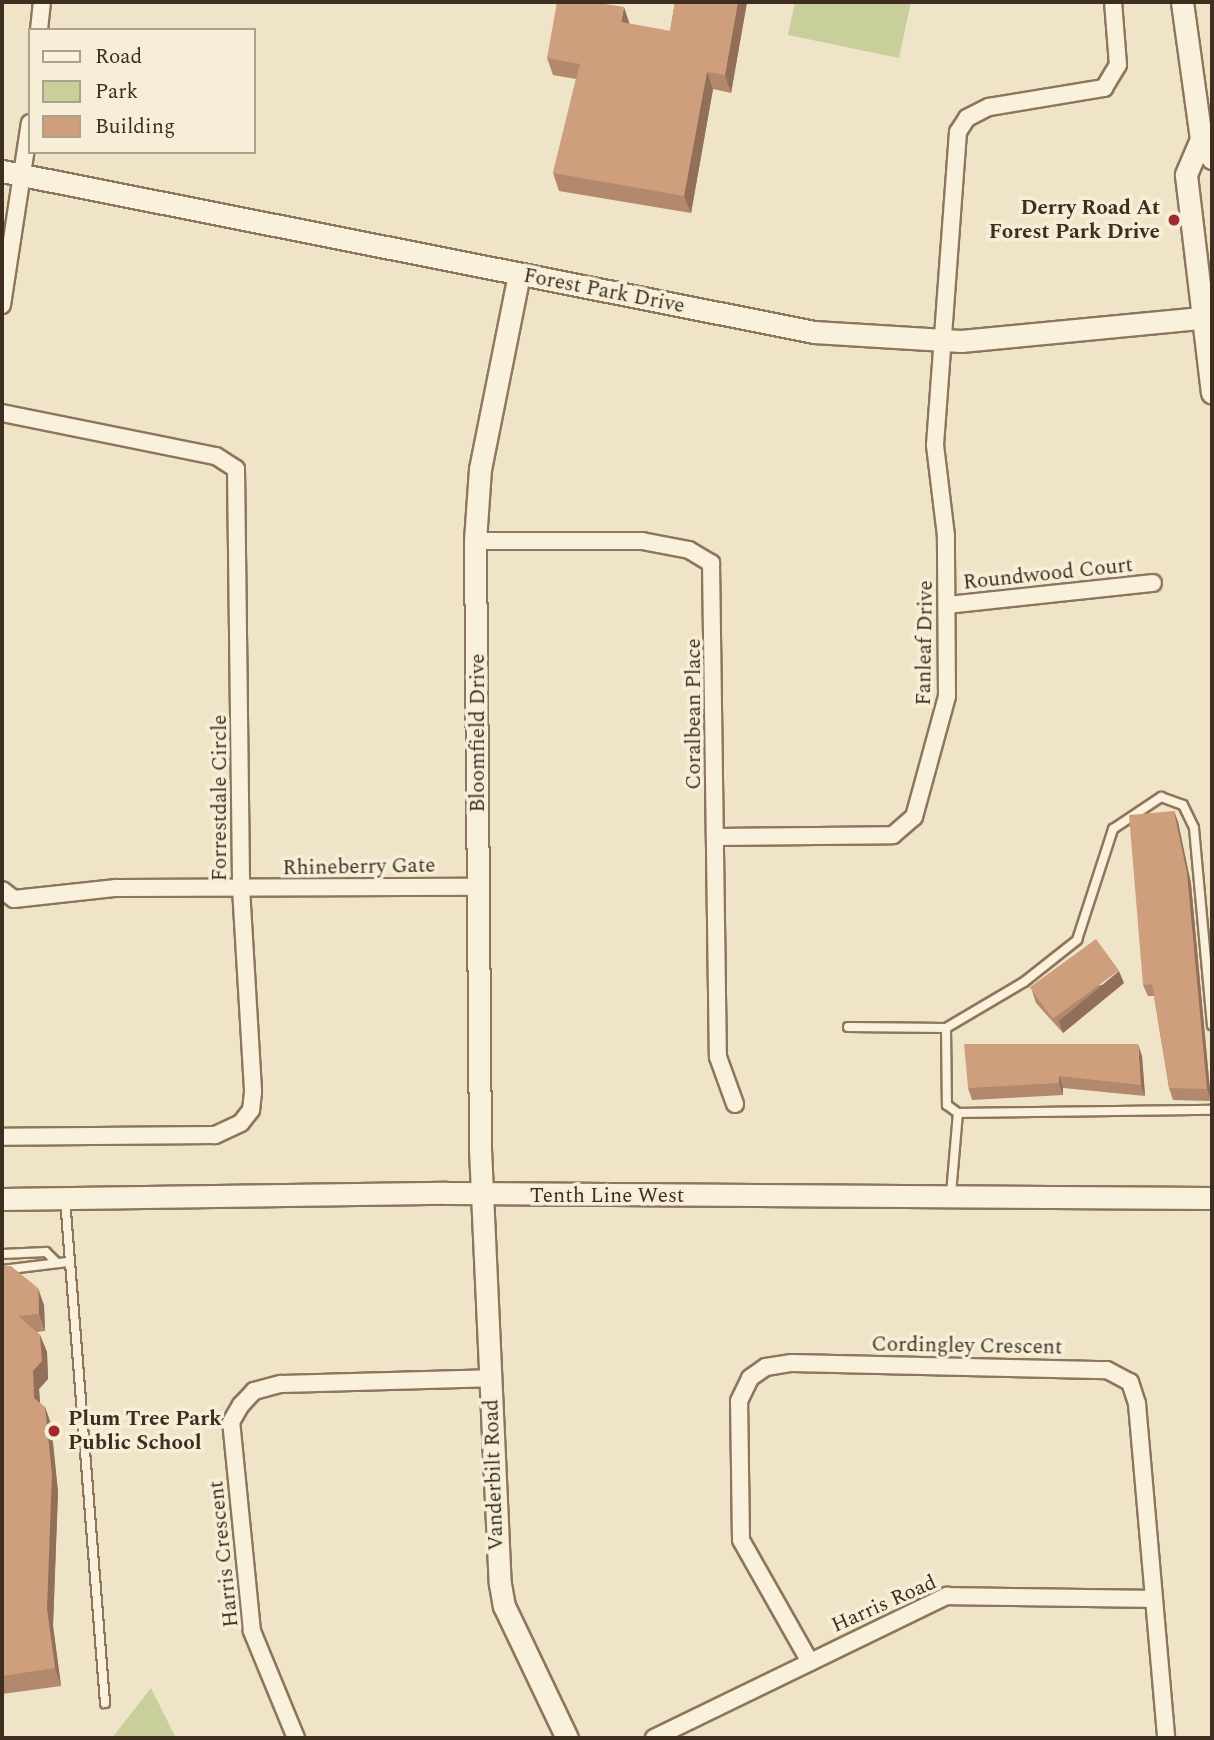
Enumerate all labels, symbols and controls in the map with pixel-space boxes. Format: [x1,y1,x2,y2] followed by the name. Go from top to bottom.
[28,28,256,154] legend
[95,41,142,73] text: Road
[95,76,138,108] text: Park
[95,111,175,143] text: Building
[989,195,1160,245] place label: Derry Road At Forest Park Drive
[1166,212,1182,228] marker: Derry Road At Forest Park Drive
[521,263,687,319] street label: Forest Park Drive
[962,553,1134,595] street label: Roundwood Court
[911,580,939,706] street label: Fanleaf Drive
[681,638,707,790] street label: Coralbean Place
[465,653,491,813] street label: Bloomfield Drive
[207,715,233,881] street label: Forrestdale Circle
[282,853,436,881] street label: Rhineberry Gate
[530,1183,684,1209] street label: Tenth Line West
[871,1332,1063,1360] street label: Cordingley Crescent
[479,1399,509,1551] street label: Vanderbilt Road
[68,1406,222,1456] place label: Plum Tree Park Public School
[46,1423,62,1439] marker: Plum Tree Park Public School
[204,1479,244,1629] street label: Harris Crescent
[828,1570,940,1638] street label: Harris Road

